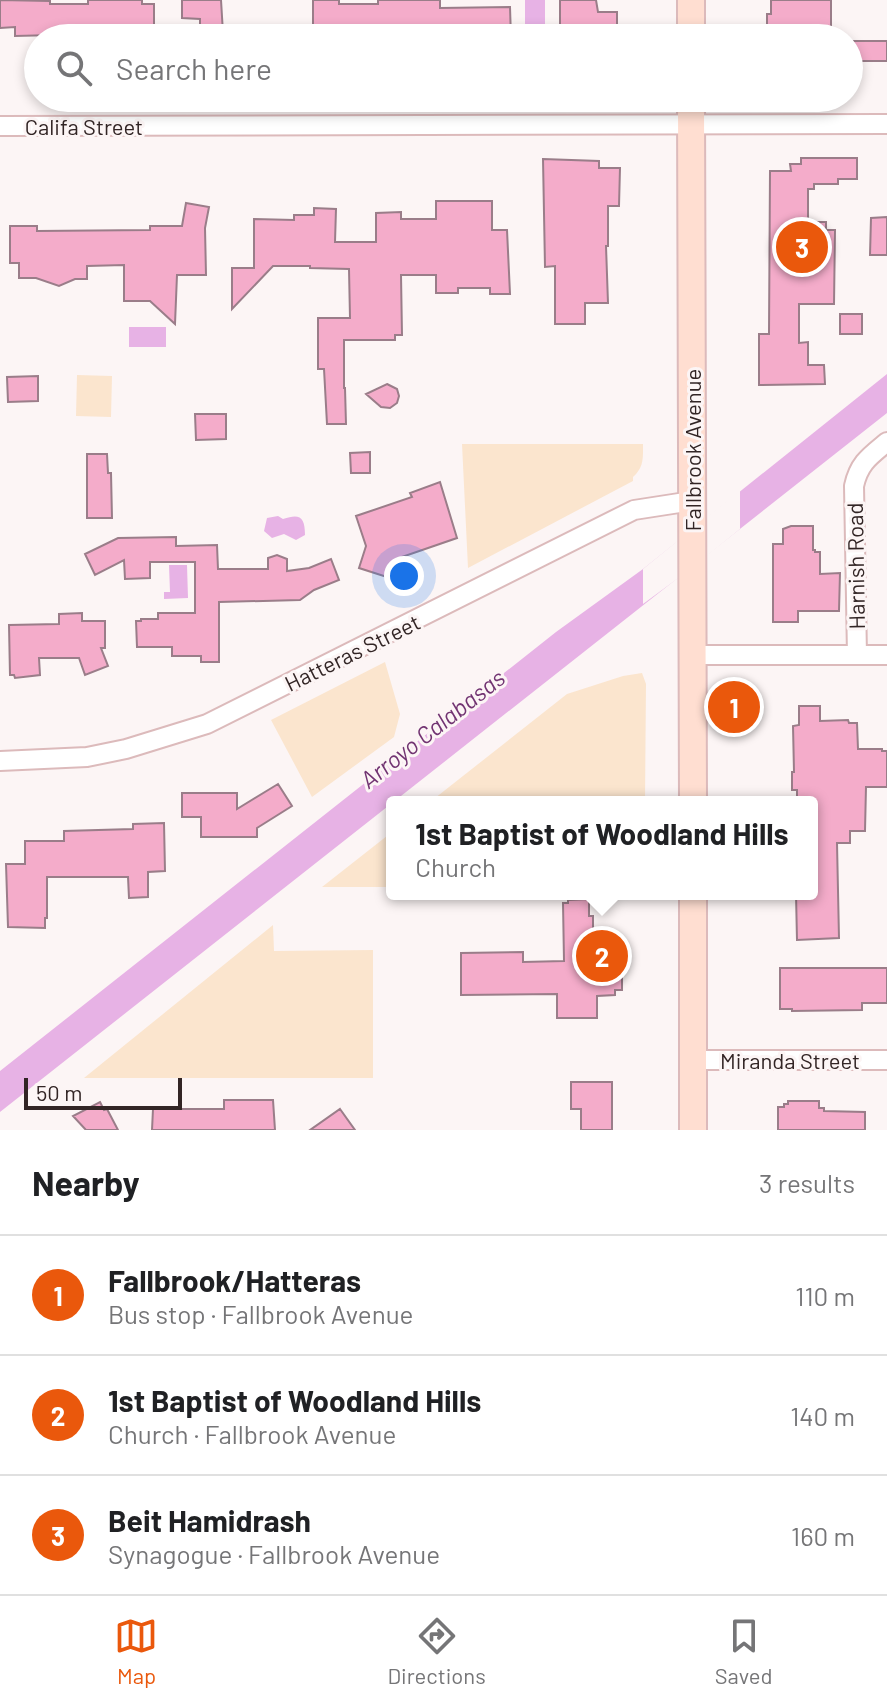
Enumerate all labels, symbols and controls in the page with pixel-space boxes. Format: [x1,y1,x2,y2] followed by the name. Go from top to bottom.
[24,24,863,112] search box
[52,46,96,90] icon: search
[116,50,272,86] text: Search here
[25,113,143,139] street label: Califa Street
[776,217,828,277] pin: 3
[679,369,705,531] street label: Fallbrook Avenue
[841,502,869,630] street label: Harnish Road
[384,556,424,596] your location
[280,608,424,696] street label: Hatteras Street
[354,662,510,794] water label: Arroyo Calabasas
[708,677,760,737] pin: 1
[386,796,818,900] popup
[415,815,789,851] text: 1st Baptist of Woodland Hills
[415,851,496,882] text: Church
[576,926,628,986] pin: 2
[720,1047,860,1073] street label: Miranda Street
[24,1074,182,1110] scale bar
[36,1079,82,1105] text: 50 m
[32,1162,140,1203] text: Nearby
[759,1167,855,1198] text: 3 results
[108,1262,361,1298] text: Fallbrook/Hatteras
[53,1280,63,1311] text: 1
[795,1280,855,1311] text: 110 m
[108,1298,413,1329] text: Bus stop · Fallbrook Avenue
[108,1382,481,1418] text: 1st Baptist of Woodland Hills
[51,1400,65,1431] text: 2
[790,1400,855,1431] text: 140 m
[108,1418,396,1449] text: Church · Fallbrook Avenue
[108,1502,311,1538] text: Beit Hamidrash
[51,1520,65,1551] text: 3
[791,1520,855,1551] text: 160 m
[108,1538,440,1569] text: Synagogue · Fallbrook Avenue
[114,1614,158,1688] tab: Map
[387,1614,486,1688] tab: Directions
[715,1614,772,1688] tab: Saved

